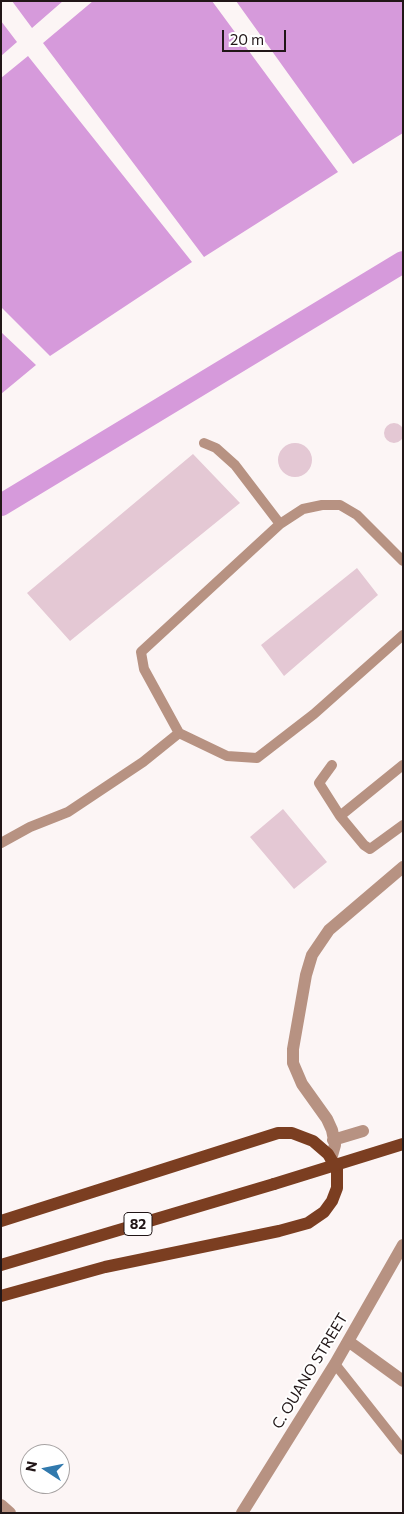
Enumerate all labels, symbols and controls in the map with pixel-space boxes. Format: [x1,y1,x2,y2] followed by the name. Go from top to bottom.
[224,20,288,52] scale bar
[230,30,264,48] text: 20 m
[124,1212,152,1236] road number: 82
[268,1310,352,1432] street label: C. OUANO STREET
[20,1444,70,1494] north arrow
[21,1459,40,1473] text: N

